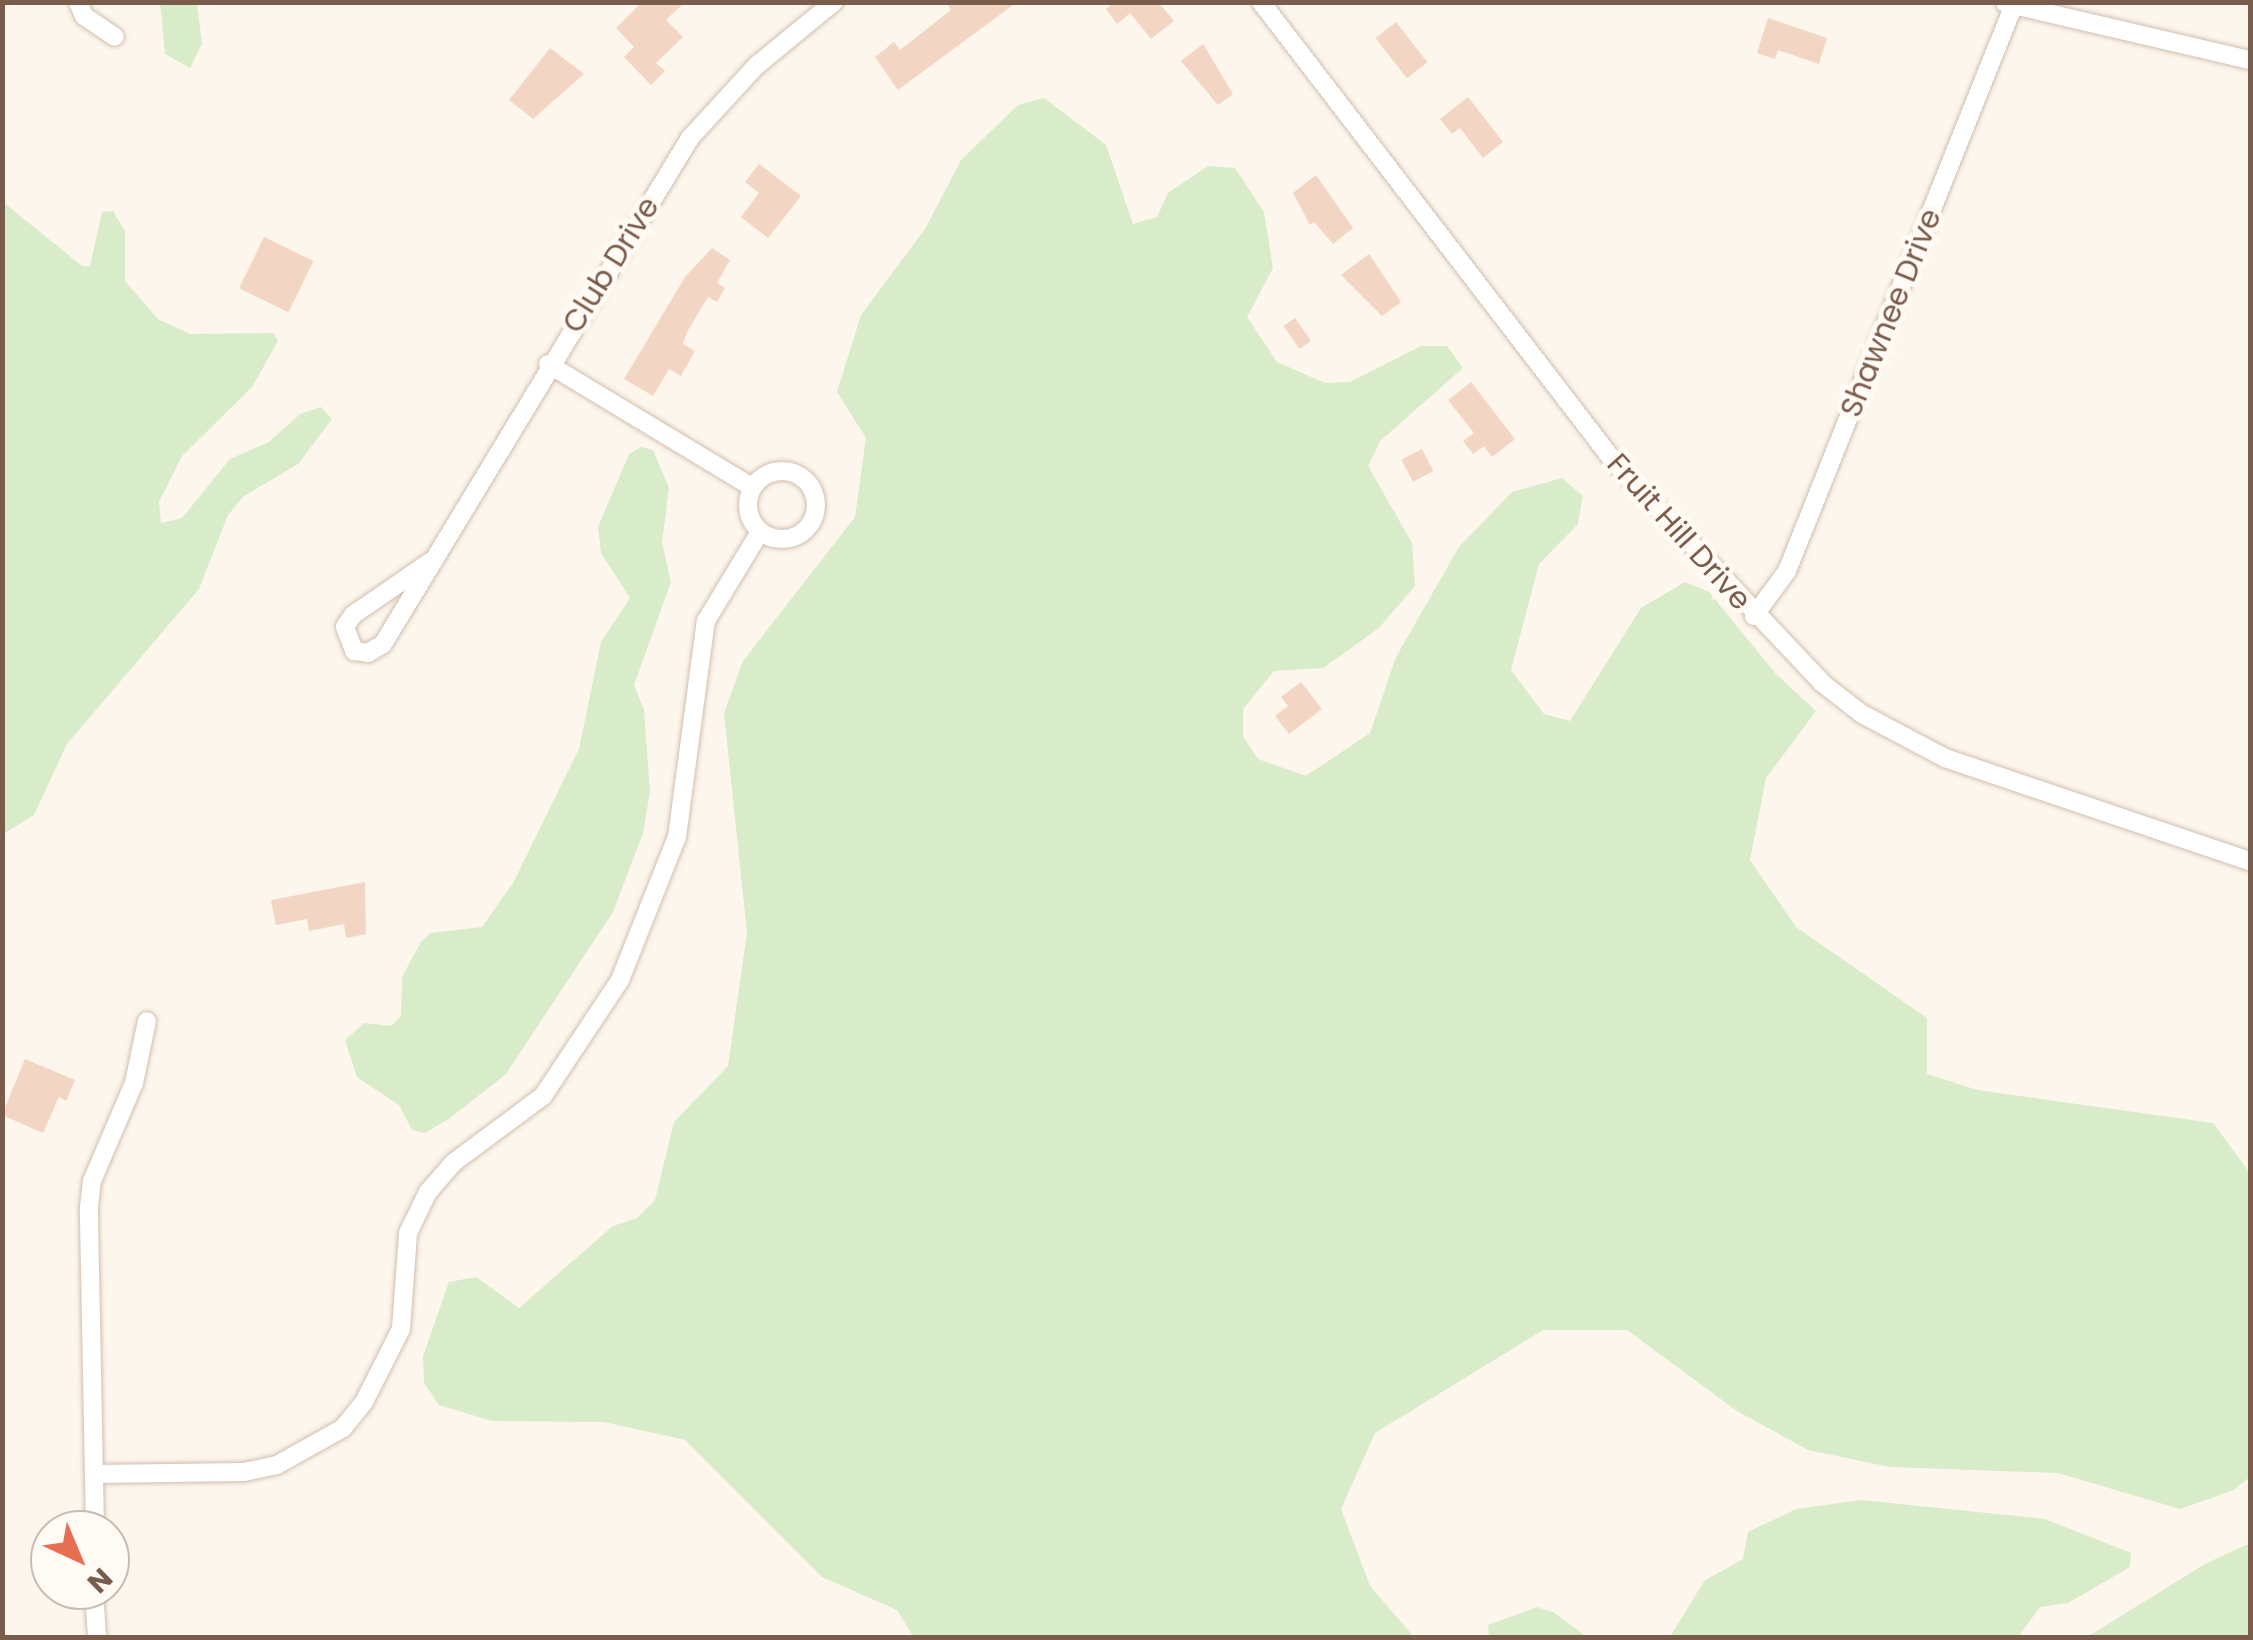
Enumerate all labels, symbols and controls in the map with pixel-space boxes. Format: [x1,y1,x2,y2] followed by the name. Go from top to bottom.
[555,190,667,340] street label: Club Drive
[1833,204,1949,422] street label: Shawnee Drive
[1599,446,1759,618] street label: Fruit Hill Drive
[30,1510,130,1610] north arrow
[79,1559,121,1602] text: N

